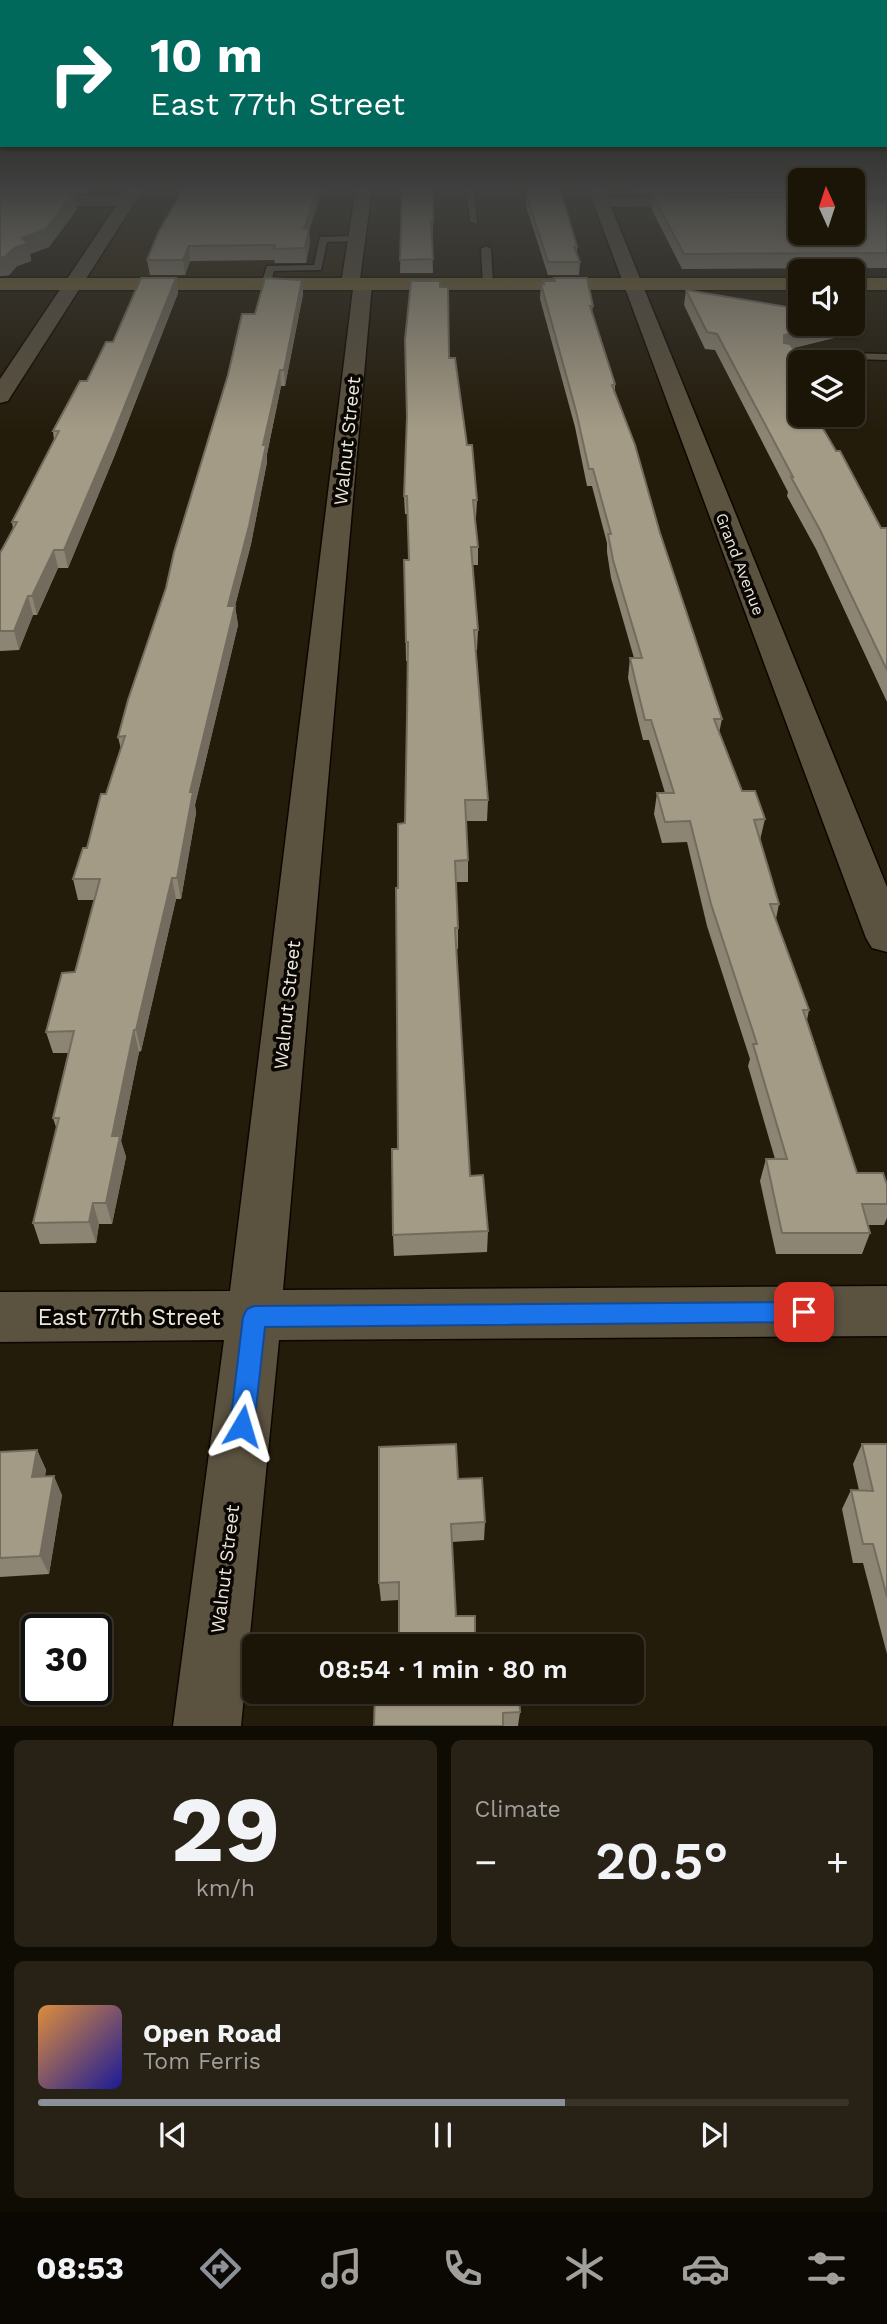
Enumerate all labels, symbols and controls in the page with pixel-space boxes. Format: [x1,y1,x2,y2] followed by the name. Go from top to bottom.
[150,26,263,84] text: 10 m
[35,28,126,119] icon: right
[150,85,405,123] text: East 77th Street
[788,168,864,245] north arrow
[788,168,865,427] map controls
[788,259,865,336] button: sound
[788,350,865,427] button: layers
[329,376,365,506] street label: Walnut Street
[712,510,768,618] street label: Grand Avenue
[269,940,305,1070] street label: Walnut Street
[774,1282,834,1342] pin
[785,1293,823,1331] icon: arrive
[37,1304,221,1331] street label: East 77th Street
[205,1389,279,1463] position arrow
[206,1503,244,1635] street label: Walnut Street
[21,1614,112,1705] speed limit sign: 30
[319,1654,567,1684] text: 08:54 · 1 min · 80 m
[170,1776,280,1883] text: 29
[475,1796,561,1823] text: Climate
[595,1831,728,1892] text: 20.5°
[475,1840,497,1884] text: −
[826,1840,849,1884] text: +
[196,1875,255,1902] text: km/h
[143,2018,281,2048] text: Open Road
[143,2048,261,2075] text: Tom Ferris
[154,2116,192,2154] icon: previous
[424,2116,462,2154] icon: pause
[695,2116,733,2154] icon: next
[196,2244,245,2293] icon: directions
[317,2244,366,2293] icon: music
[438,2244,487,2293] icon: phone
[560,2244,609,2293] icon: climate
[681,2244,730,2293] icon: car
[802,2244,851,2293] icon: filters
[36,2249,124,2287] text: 08:53

